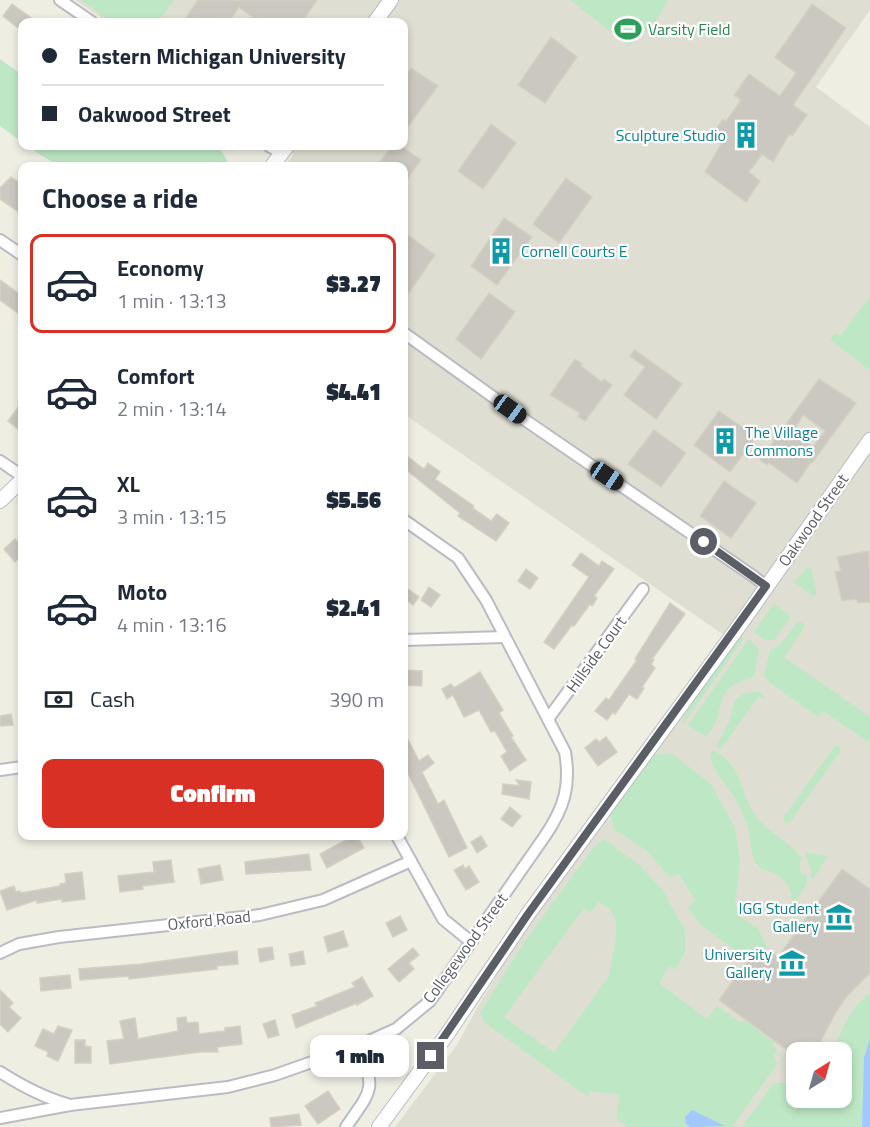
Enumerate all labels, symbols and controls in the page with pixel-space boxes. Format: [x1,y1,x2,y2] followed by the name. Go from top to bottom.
[613,14,643,44] sports icon: Varsity Field
[648,17,730,41] place label: Varsity Field
[78,39,346,73] text: Eastern Michigan University
[78,97,231,131] text: Oakwood Street
[731,120,761,150] building icon: Sculpture Studio
[616,123,726,147] place label: Sculpture Studio
[42,177,198,218] text: Choose a ride
[486,236,516,266] building icon: Cornell Courts E
[521,239,628,263] place label: Cornell Courts E
[117,251,204,285] text: Economy
[45,257,99,311] icon: car
[326,267,381,301] text: $3.27
[117,285,227,316] text: 1 min · 13:13
[117,359,195,393] text: Comfort
[45,365,99,419] icon: car
[326,375,381,409] text: $4.41
[490,391,530,427] car
[117,393,227,424] text: 2 min · 13:14
[745,420,818,462] place label: The Village Commons
[710,426,740,456] building icon: The Village Commons
[587,458,627,494] car
[117,467,140,501] text: XL
[772,468,854,571] street label: Oakwood Street
[45,473,99,527] icon: car
[326,483,381,517] text: $5.56
[117,501,227,532] text: 3 min · 13:15
[690,528,717,555] route start
[117,575,167,609] text: Moto
[45,581,99,635] icon: car
[326,591,381,625] text: $2.41
[117,609,227,640] text: 4 min · 13:16
[560,611,632,697] street label: Hillside Court
[90,682,135,716] text: Cash
[42,683,75,716] icon: cash
[329,684,384,715] text: 390 m
[42,759,384,828] button: Confirm
[417,888,513,1008] street label: Collegewood Street
[738,896,819,938] place label: IGG Student Gallery
[824,902,854,932] museum icon: IGG Student Gallery
[166,904,252,936] street label: Oxford Road
[704,942,772,984] place label: University Gallery
[777,948,807,978] museum icon: University Gallery
[311,1035,410,1077] callout: 1 min
[335,1040,384,1071] text: 1 min
[417,1042,444,1069] route end
[786,1042,852,1108] north arrow
[786,1042,852,1108] map controls

